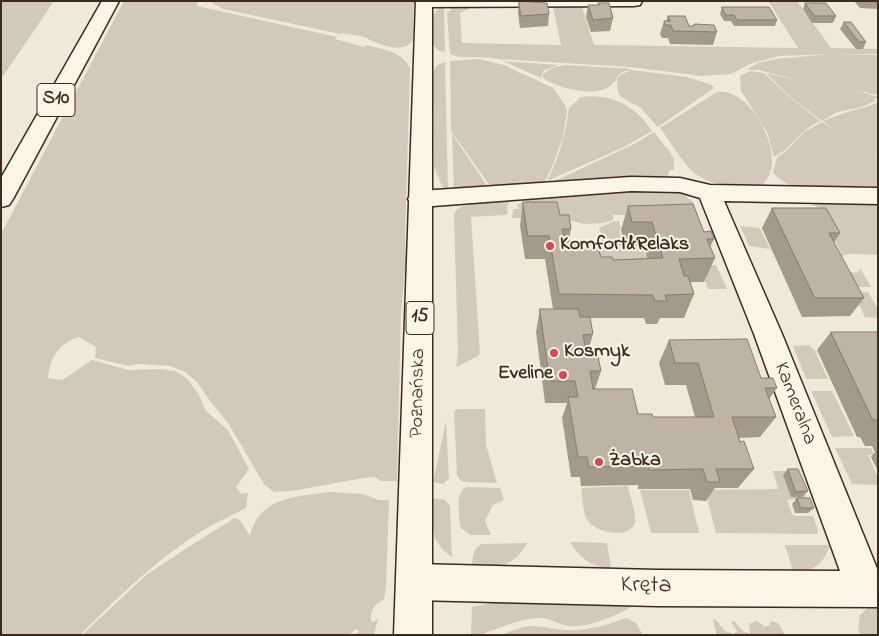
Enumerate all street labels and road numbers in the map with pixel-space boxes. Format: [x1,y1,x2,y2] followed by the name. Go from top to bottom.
[37,84,75,116] road number: S10
[406,302,434,334] road number: 15
[406,348,432,438] street label: Poznańska
[767,360,821,448] street label: Kameralna
[620,572,672,602] street label: Kręta

